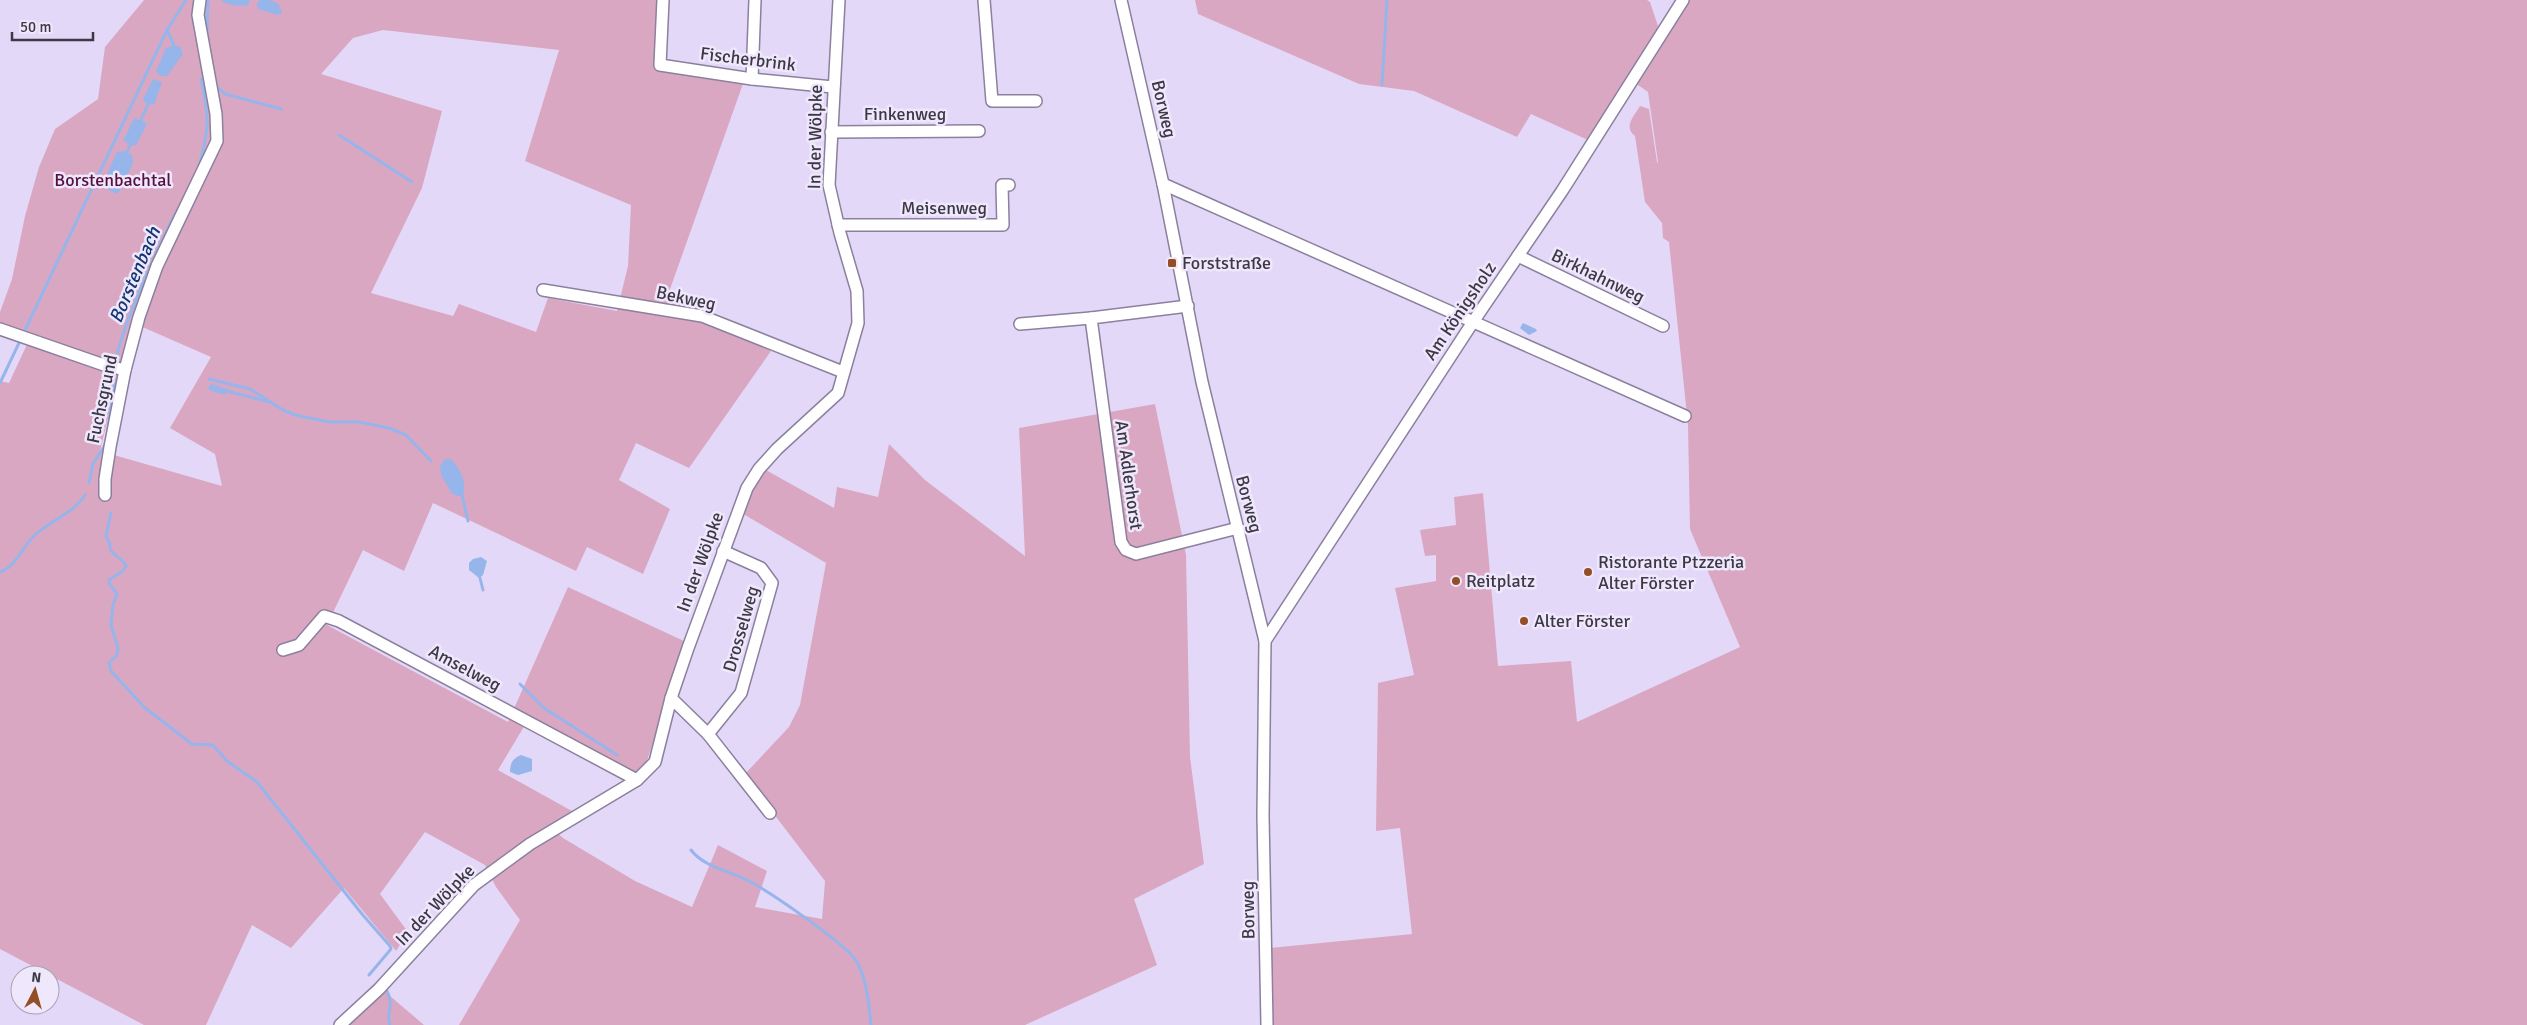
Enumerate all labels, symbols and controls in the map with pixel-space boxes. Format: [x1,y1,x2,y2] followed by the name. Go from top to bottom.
[12,10,94,42] scale bar
[20,18,51,36] text: 50 m
[699,42,797,76] street label: Fischerbrink
[1147,78,1181,140] street label: Borweg
[803,84,827,190] street label: In der Wölpke
[864,103,946,125] street label: Finkenweg
[54,169,172,191] park label: Borstenbachtal
[901,197,987,219] street label: Meisenweg
[104,223,166,327] water label: Borstenbach
[1548,244,1648,308] street label: Birkhahnweg
[1182,252,1271,274] place label: Forststraße
[1166,257,1178,269] marker: Forststraße
[1419,258,1501,364] street label: Am Königsholz
[654,281,718,315] street label: Bekweg
[82,353,122,445] street label: Fuchsgrund
[1110,419,1148,531] street label: Am Adlerhorst
[1231,473,1267,535] street label: Borweg
[672,509,728,615] street label: In der Wölpke
[1598,551,1744,594] place label: Ristorante Ptzzeria Alter Förster
[1582,566,1594,578] marker: Ristorante Ptzzeria Alter Förster
[1466,570,1535,592] place label: Reitplatz
[1450,575,1462,587] marker: Reitplatz
[718,583,764,675] street label: Drosselweg
[1534,610,1630,632] place label: Alter Förster
[1518,615,1530,627] marker: Alter Förster
[425,640,505,696] street label: Amselweg
[391,860,479,950] street label: In der Wölpke
[1236,881,1260,939] street label: Borweg
[10,965,60,1015] north arrow
[31,969,42,987] text: N

